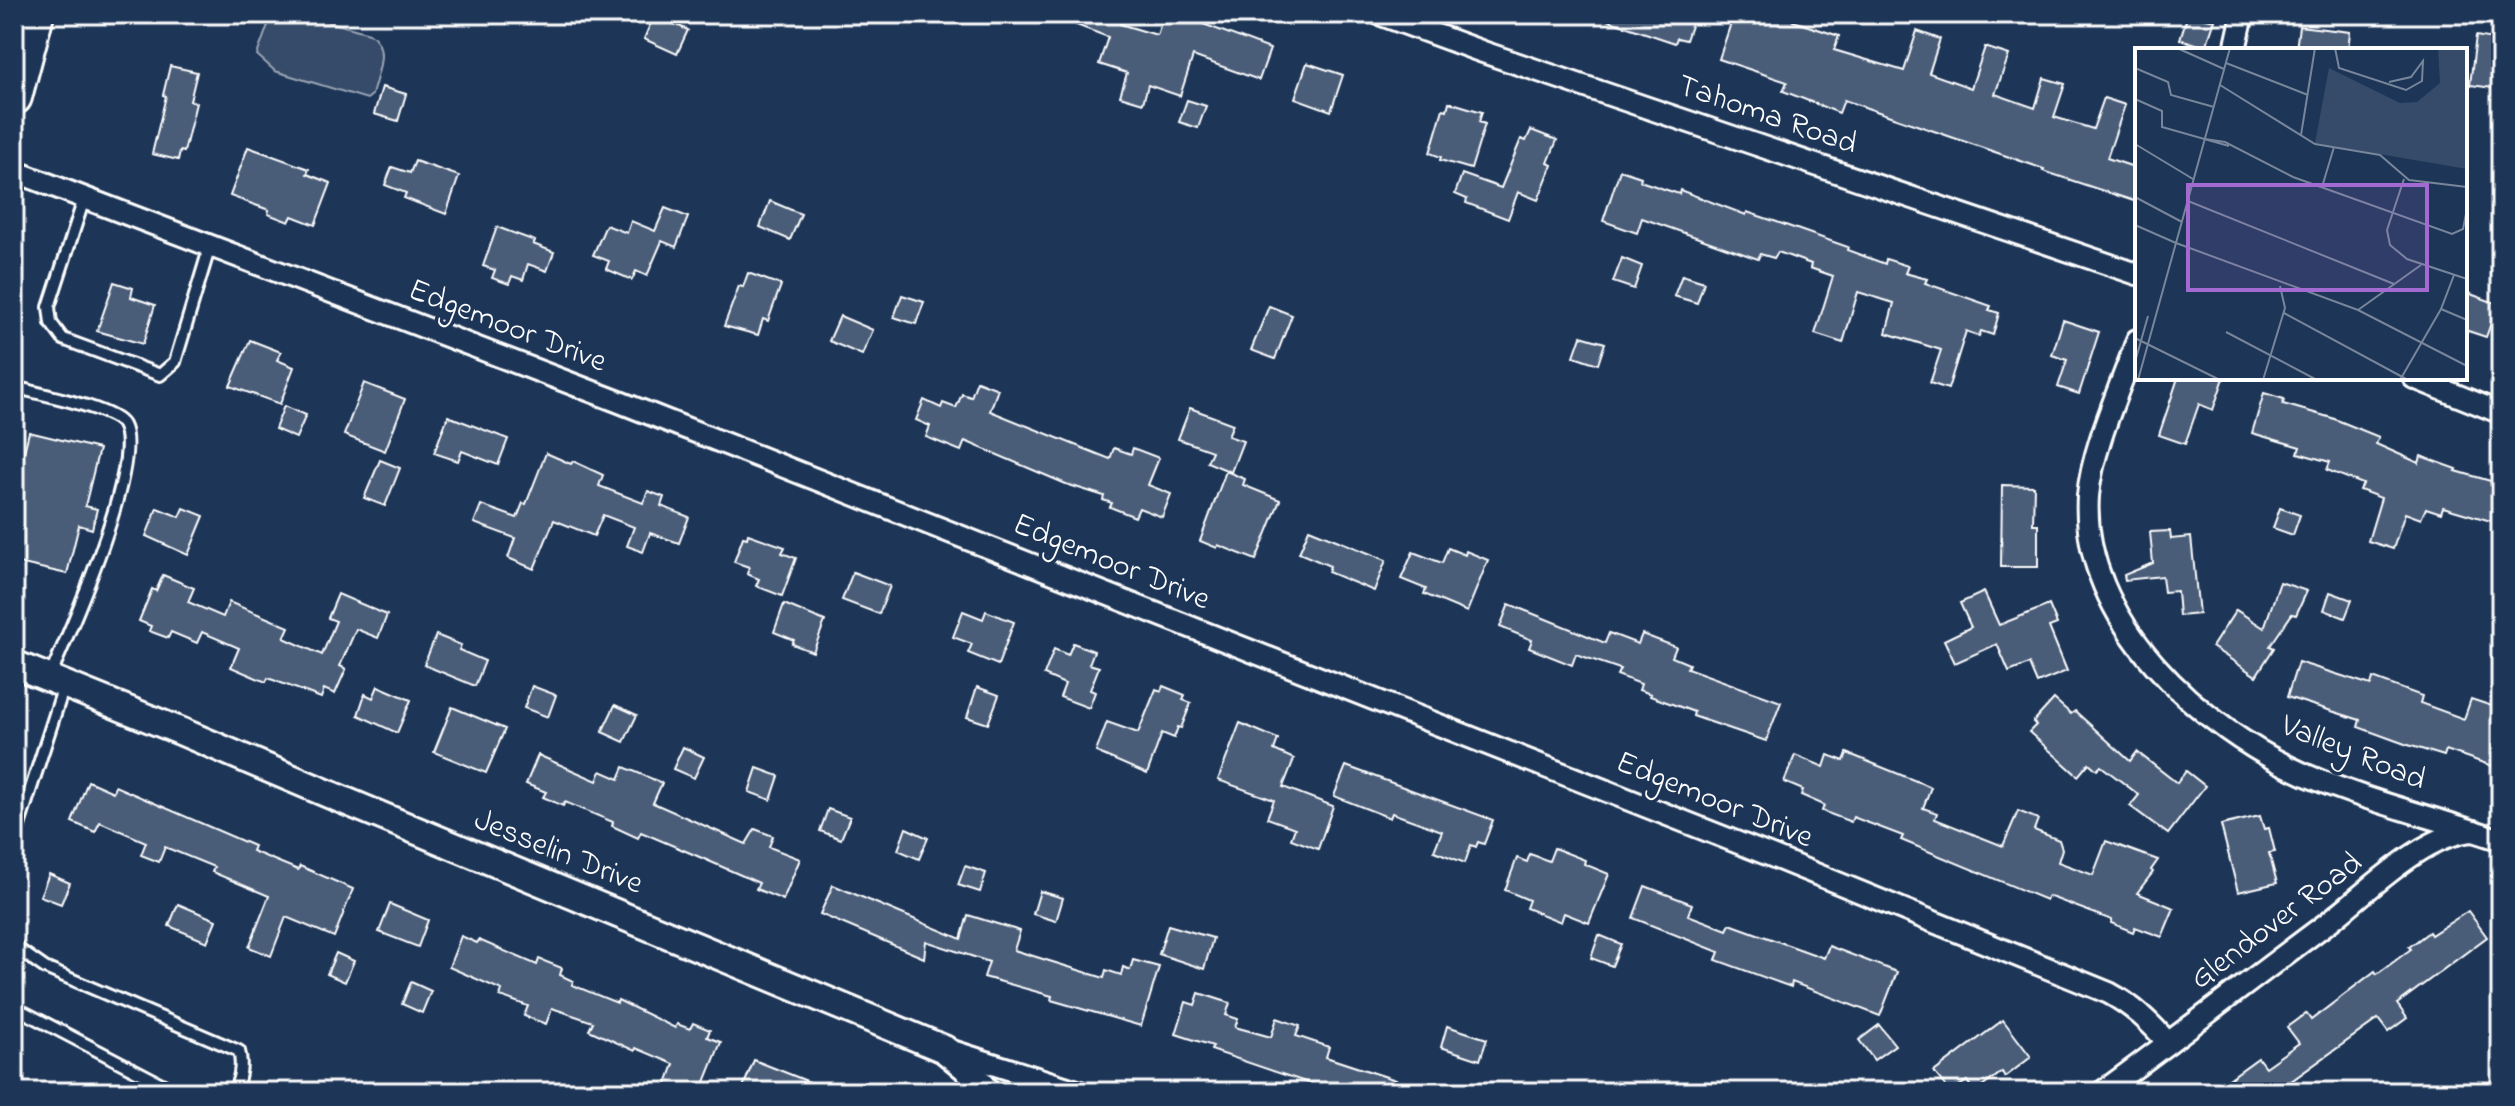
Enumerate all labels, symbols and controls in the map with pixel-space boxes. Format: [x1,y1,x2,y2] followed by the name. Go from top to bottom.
[2135,48,2467,380] inset map
[1671,63,1863,169] street label: Tahoma Road
[401,268,614,387] street label: Edgemoor Drive
[1005,502,1217,624] street label: Edgemoor Drive
[2272,703,2433,804] street label: Valley Road
[1608,740,1820,862] street label: Edgemoor Drive
[466,798,650,908] street label: Jesselin Drive
[2181,841,2373,1003] street label: Glendover Road

